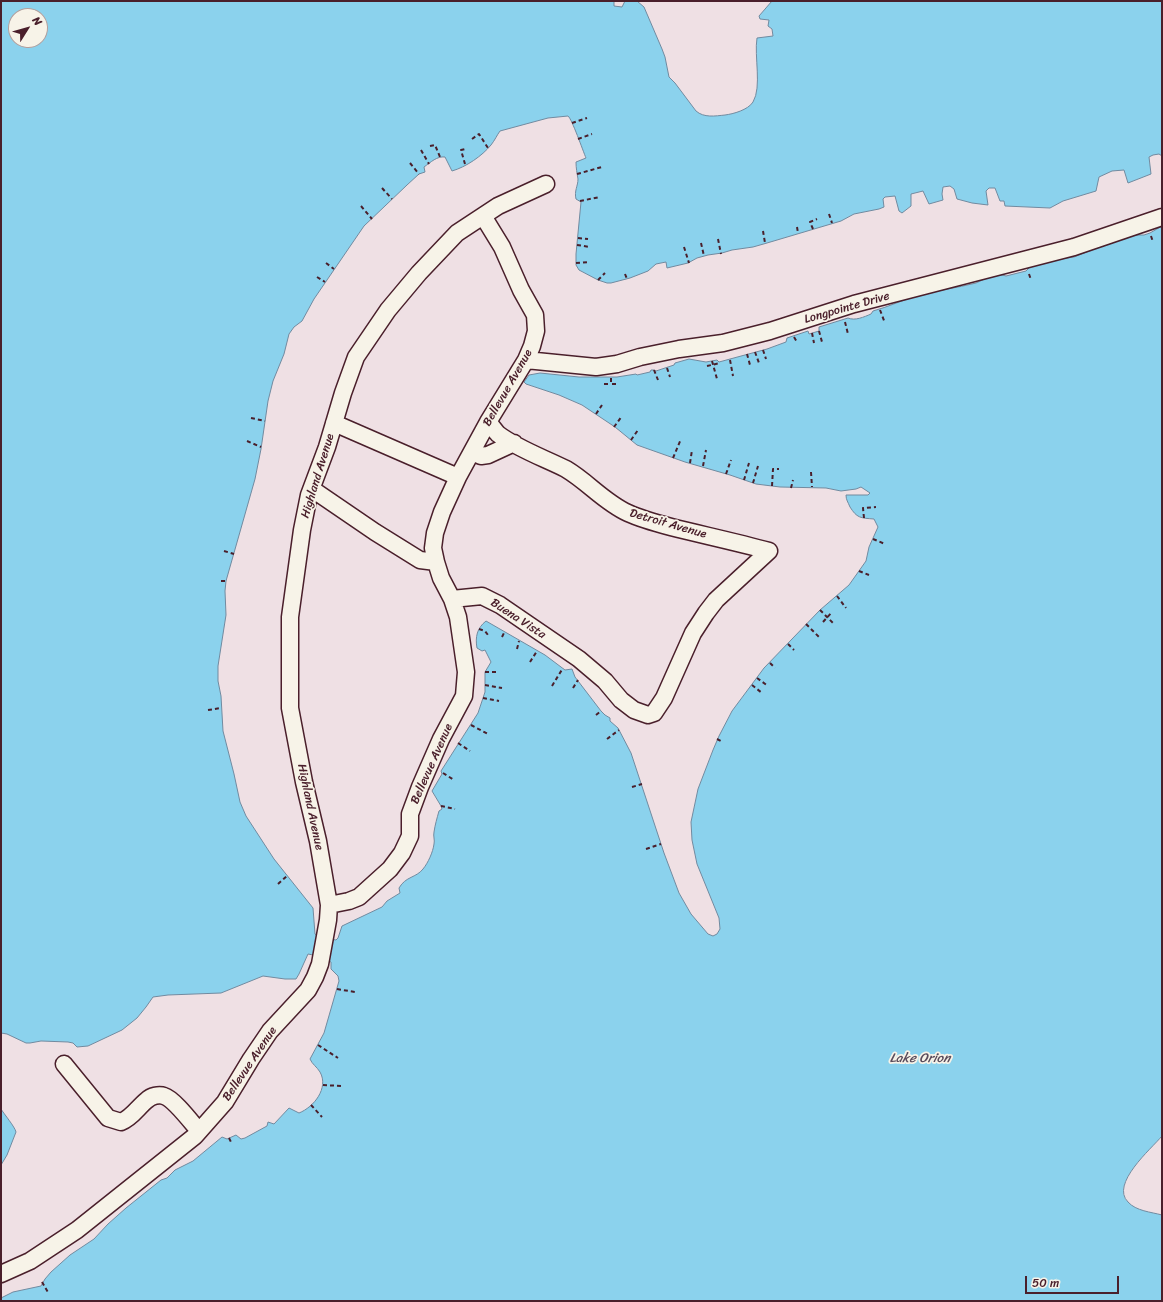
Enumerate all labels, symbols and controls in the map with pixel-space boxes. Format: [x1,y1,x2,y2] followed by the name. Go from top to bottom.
[8,8,48,48] north arrow
[27,12,47,30] text: N
[803,289,891,327] street label: Longpointe Drive
[480,347,536,429] street label: Bellevue Avenue
[298,432,338,520] street label: Highland Avenue
[628,506,708,542] street label: Detroit Avenue
[488,596,548,642] street label: Buena Vista
[408,722,456,806] street label: Bellevue Avenue
[294,763,326,851] street label: Highland Avenue
[220,1024,280,1104] street label: Bellevue Avenue
[890,1051,950,1067] water label: Lake Orion
[1027,1268,1121,1294] scale bar
[1032,1272,1059,1294] text: 50 m

